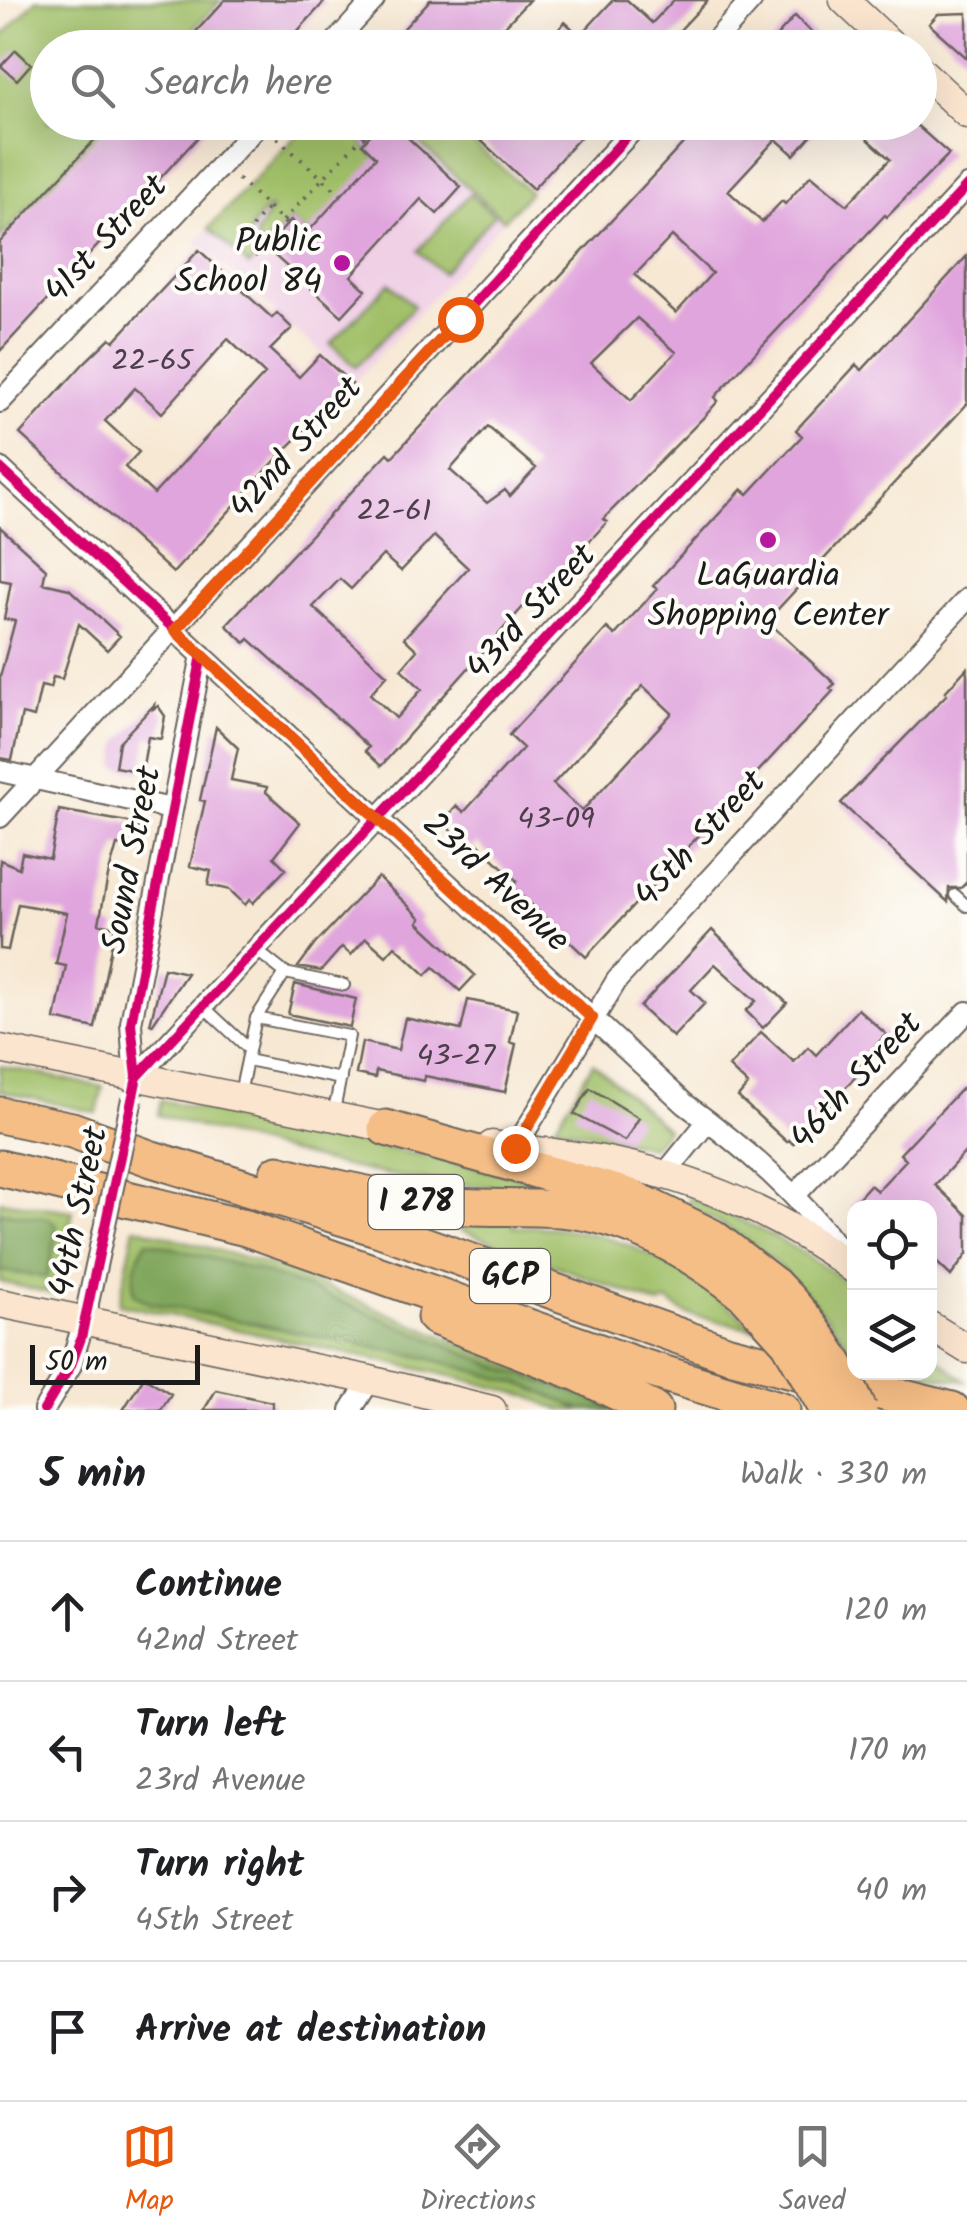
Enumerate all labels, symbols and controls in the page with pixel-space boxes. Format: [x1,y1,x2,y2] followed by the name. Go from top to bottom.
[30,30,937,140] search box
[145,55,332,115] text: Search here
[65,58,120,113] icon: search
[31,162,183,318] street label: 41st Street
[174,215,322,311] place label: Public School 84
[331,252,353,274] marker: Public School 84
[438,297,484,343] route start
[111,338,195,386] house number: 22-65
[216,364,378,534] street label: 42nd Street
[357,488,431,536] house number: 22-61
[757,529,779,551] marker: LaGuardia Shopping Center
[453,531,611,695] street label: 43rd Street
[648,549,891,645] place label: LaGuardia Shopping Center
[621,757,781,922] street label: 45th Street
[87,761,179,959] street label: Sound Street
[517,796,595,844] house number: 43-09
[408,799,582,967] street label: 23rd Avenue
[777,999,937,1165] street label: 46th Street
[417,1033,497,1081] house number: 43-27
[35,1121,126,1303] street label: 44th Street
[493,1126,539,1172] route end
[368,1175,464,1229] road number: I 278
[847,1200,937,1380] map controls
[847,1200,937,1290] button: locate
[470,1249,550,1303] road number: GCP
[847,1290,937,1380] button: layers
[30,1340,200,1384] scale bar
[45,1340,108,1385] text: 50 m
[40,1442,146,1509] text: 5 min
[740,1450,927,1501] text: Walk · 330 m
[135,1556,282,1616] text: Continue
[40,1584,95,1639] icon: ahead
[844,1586,927,1637] text: 120 m
[135,1616,298,1667] text: 42nd Street
[135,1696,286,1756] text: Turn left
[40,1724,95,1779] icon: left
[848,1726,927,1777] text: 170 m
[135,1756,305,1807] text: 23rd Avenue
[135,1836,304,1896] text: Turn right
[40,1864,95,1919] icon: right
[855,1866,927,1917] text: 40 m
[135,1896,293,1947] text: 45th Street
[135,2001,486,2061] text: Arrive at destination
[40,2004,95,2059] icon: arrive
[122,2119,177,2224] tab: Map
[420,2119,536,2224] tab: Directions
[779,2119,845,2224] tab: Saved

